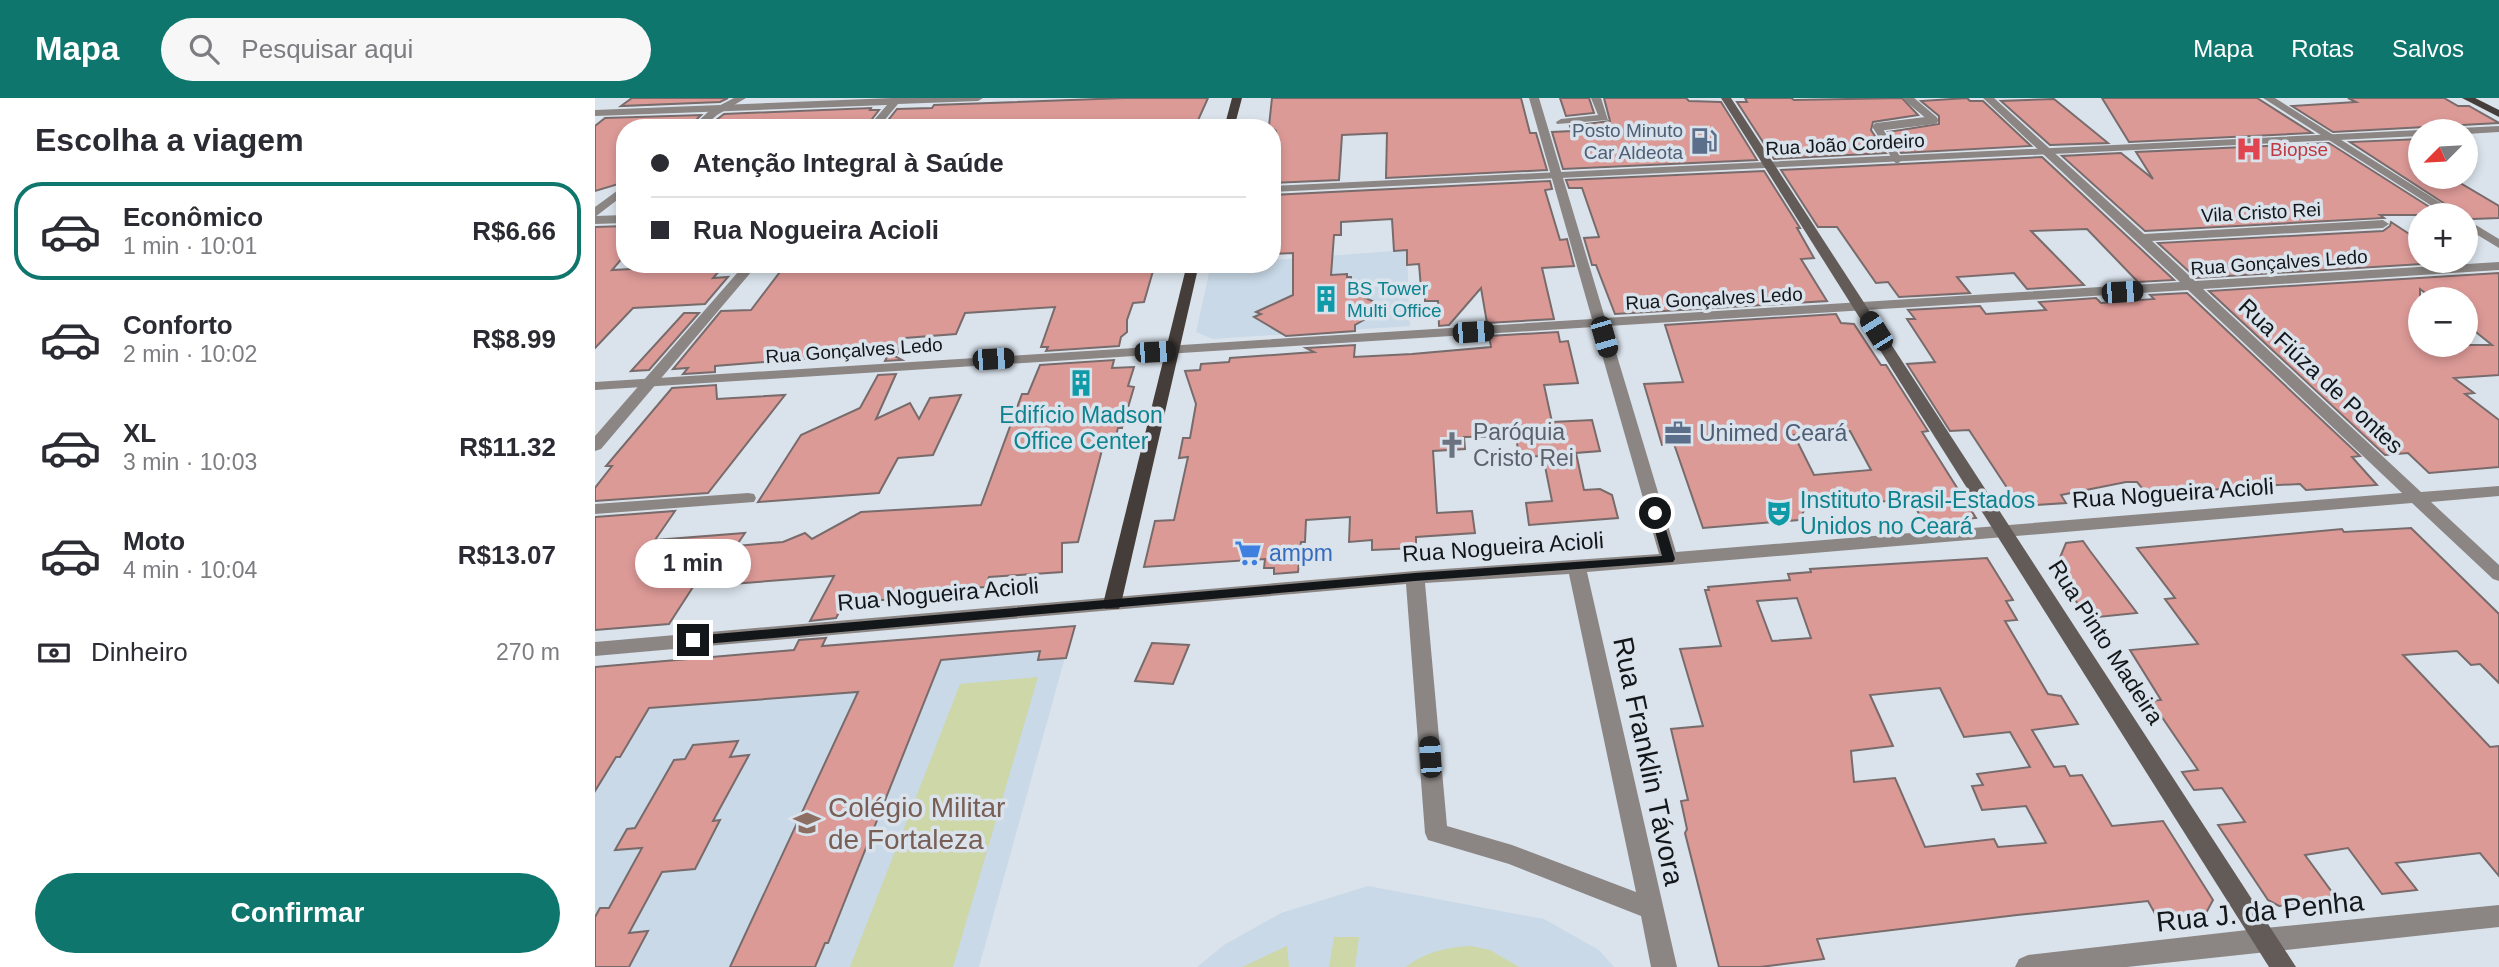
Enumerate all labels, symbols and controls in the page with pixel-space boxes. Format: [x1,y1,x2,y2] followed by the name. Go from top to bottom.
[161,18,651,81] search box
[35,30,119,67] text: Mapa
[185,30,223,68] icon: search
[241,34,413,64] text: Pesquisar aqui
[2193,35,2253,62] text: Mapa
[2291,35,2354,62] text: Rotas
[2392,35,2464,62] text: Salvos
[2408,119,2478,189] north arrow
[2408,119,2478,357] map controls
[1572,120,1683,163] place label: Posto Minuto Car Aldeota
[35,122,304,158] text: Escolha a viagem
[1689,126,1719,156] fuel station icon: Posto Minuto Car Aldeota
[1765,130,1925,159] street label: Rua João Cordeiro
[2234,134,2264,164] hospital icon: Biopse
[2270,139,2328,160] place label: Biopse
[693,148,1004,178] text: Atenção Integral à Saúde
[2201,199,2322,226] street label: Vila Cristo Rei
[39,200,102,263] icon: car
[123,202,263,232] text: Econômico
[2408,203,2478,273] button: +
[693,215,939,245] text: Rua Nogueira Acioli
[472,216,556,246] text: R$6.66
[123,233,257,259] text: 1 min · 10:01
[2190,246,2368,279] street label: Rua Gonçalves Ledo
[1347,278,1442,321] place label: BS Tower Multi Office
[2101,280,2144,304] car
[1625,283,1803,314] street label: Rua Gonçalves Ledo
[1311,284,1341,314] building icon: BS Tower Multi Office
[2408,287,2478,357] button: −
[2234,293,2408,459] street label: Rua Fiúza de Pontes
[39,308,102,371] icon: car
[1856,308,1897,354] car
[123,310,233,340] text: Conforto
[1589,314,1620,360] car
[1452,320,1495,344] car
[472,324,556,354] text: R$8.99
[765,334,943,367] street label: Rua Gonçalves Ledo
[1134,340,1177,364] car
[123,341,257,367] text: 2 min · 10:02
[972,347,1015,371] car
[1066,368,1096,398] building icon: Edifício Madson Office Center
[999,402,1163,454] place label: Edifício Madson Office Center
[39,416,102,479] icon: car
[123,418,156,448] text: XL
[1663,418,1693,448] office icon: Unimed Ceará
[1473,419,1574,471] place label: Paróquia Cristo Rei
[1699,420,1847,446] place label: Unimed Ceará
[1437,430,1467,460] church icon: Paróquia Cristo Rei
[459,432,556,462] text: R$11.32
[123,449,257,475] text: 3 min · 10:03
[2071,473,2275,513] street label: Rua Nogueira Acioli
[1800,487,2035,539] place label: Instituto Brasil-Estados Unidos no Ceará
[1639,497,1671,529] route start
[1764,498,1794,528] theatre icon: Instituto Brasil-Estados Unidos no Ceará
[39,524,102,587] icon: car
[123,526,185,556] text: Moto
[1401,527,1605,567] street label: Rua Nogueira Acioli
[635,538,751,588] callout: 1 min
[1233,538,1263,568] supermarket icon: ampm
[458,540,556,570] text: R$13.07
[1269,540,1333,566] place label: ampm
[663,550,723,576] text: 1 min
[2043,555,2169,729] street label: Rua Pinto Madeira
[123,557,257,583] text: 4 min · 10:04
[836,572,1040,616] street label: Rua Nogueira Acioli
[677,624,709,656] route end
[35,634,73,672] icon: cash
[1607,634,1690,889] street label: Rua Franklin Távora
[91,637,188,667] text: Dinheiro
[496,639,560,665] text: 270 m
[1419,735,1442,779] car
[828,792,1005,855] place label: Colégio Militar de Fortaleza
[792,808,822,838] school or university icon: Colégio Militar de Fortaleza
[35,873,560,953] button: Confirmar
[2155,885,2366,938] street label: Rua J. da Penha

